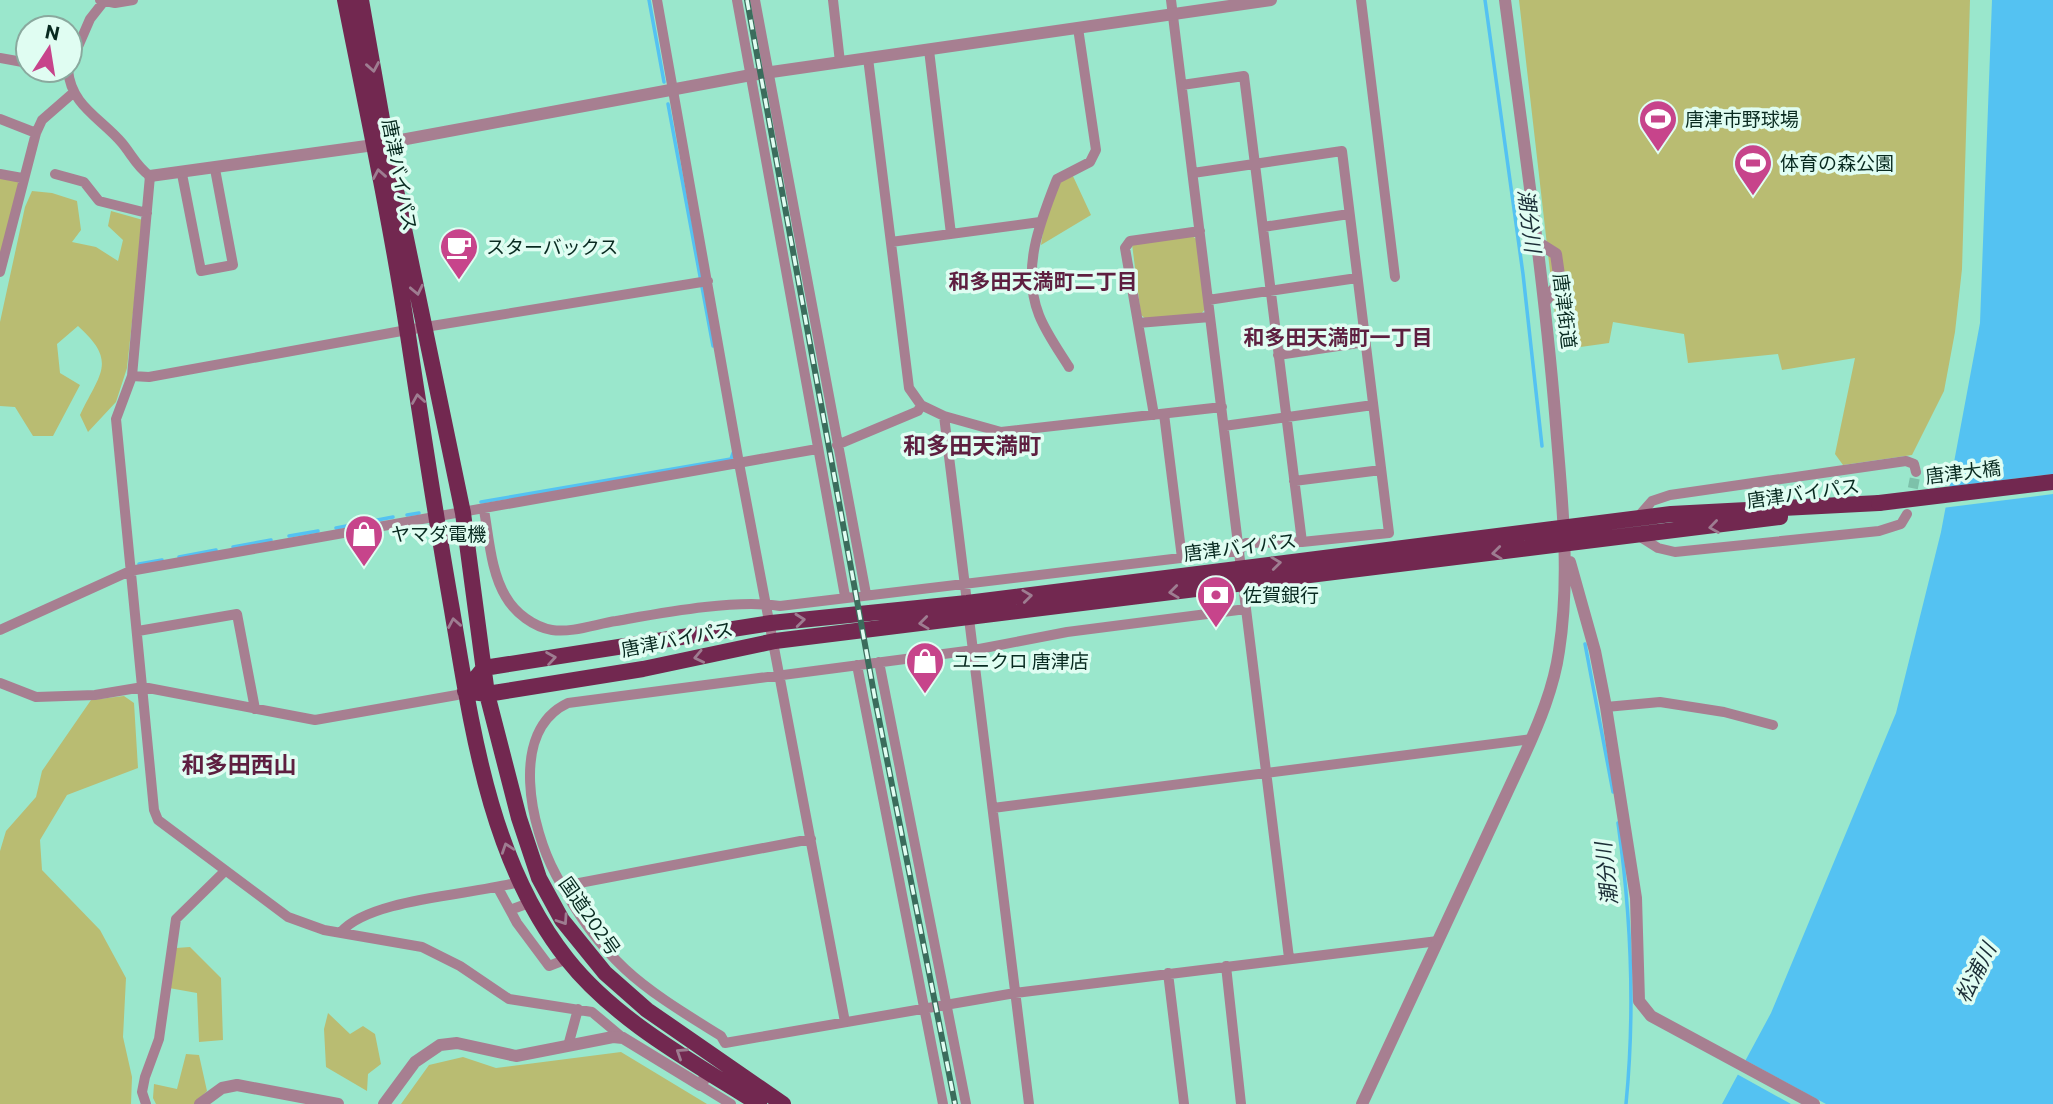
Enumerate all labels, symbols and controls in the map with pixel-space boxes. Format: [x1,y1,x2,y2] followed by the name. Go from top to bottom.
[14,14,84,84] north arrow
[43,19,62,45] text: N
[365,61,380,73] one-way arrow
[1637,98,1679,153] sports icon: 唐津市野球場
[1685,107,1799,130] place label: 唐津市野球場
[378,117,423,233] street label: 唐津バイパス
[1732,142,1774,197] sports icon: 体育の森公園
[1780,151,1894,174] place label: 体育の森公園
[372,169,387,180] one-way arrow
[1514,188,1547,256] water label: 潮分川
[438,226,480,281] cafe icon: スターバックス
[486,235,618,258] place label: スターバックス
[949,268,1138,293] district label: 和多田天満町二丁目
[1549,272,1582,350] street label: 唐津街道
[408,284,423,296] one-way arrow
[1244,324,1433,349] district label: 和多田天満町一丁目
[411,393,426,404] one-way arrow
[903,431,1041,459] district label: 和多田天満町
[1924,455,2002,488] street label: 唐津大橋
[1745,473,1861,512] street label: 唐津バイパス
[343,513,385,568] shop icon: ヤマダ電機
[1708,519,1720,534] one-way arrow
[391,522,486,545] place label: ヤマダ電機
[1182,528,1298,565] street label: 唐津バイパス
[1491,545,1503,560] one-way arrow
[1271,556,1282,571] one-way arrow
[1195,574,1237,629] bank icon: 佐賀銀行
[1243,583,1319,606] place label: 佐賀銀行
[1168,585,1180,600] one-way arrow
[1021,588,1032,603] one-way arrow
[795,613,806,628] one-way arrow
[918,615,929,630] one-way arrow
[619,616,735,661] street label: 唐津バイパス
[447,617,462,629] one-way arrow
[904,640,946,695] shop icon: ユニクロ 唐津店
[693,649,705,664] one-way arrow
[952,649,1089,672] place label: ユニクロ 唐津店
[545,651,557,666] one-way arrow
[182,750,297,778] district label: 和多田西山
[1590,840,1621,907] water label: 潮分川
[501,842,515,854] one-way arrow
[555,872,626,959] street label: 国道202号
[555,912,568,925] one-way arrow
[1949,937,2001,1006] water label: 松浦川
[676,1049,689,1062] one-way arrow

